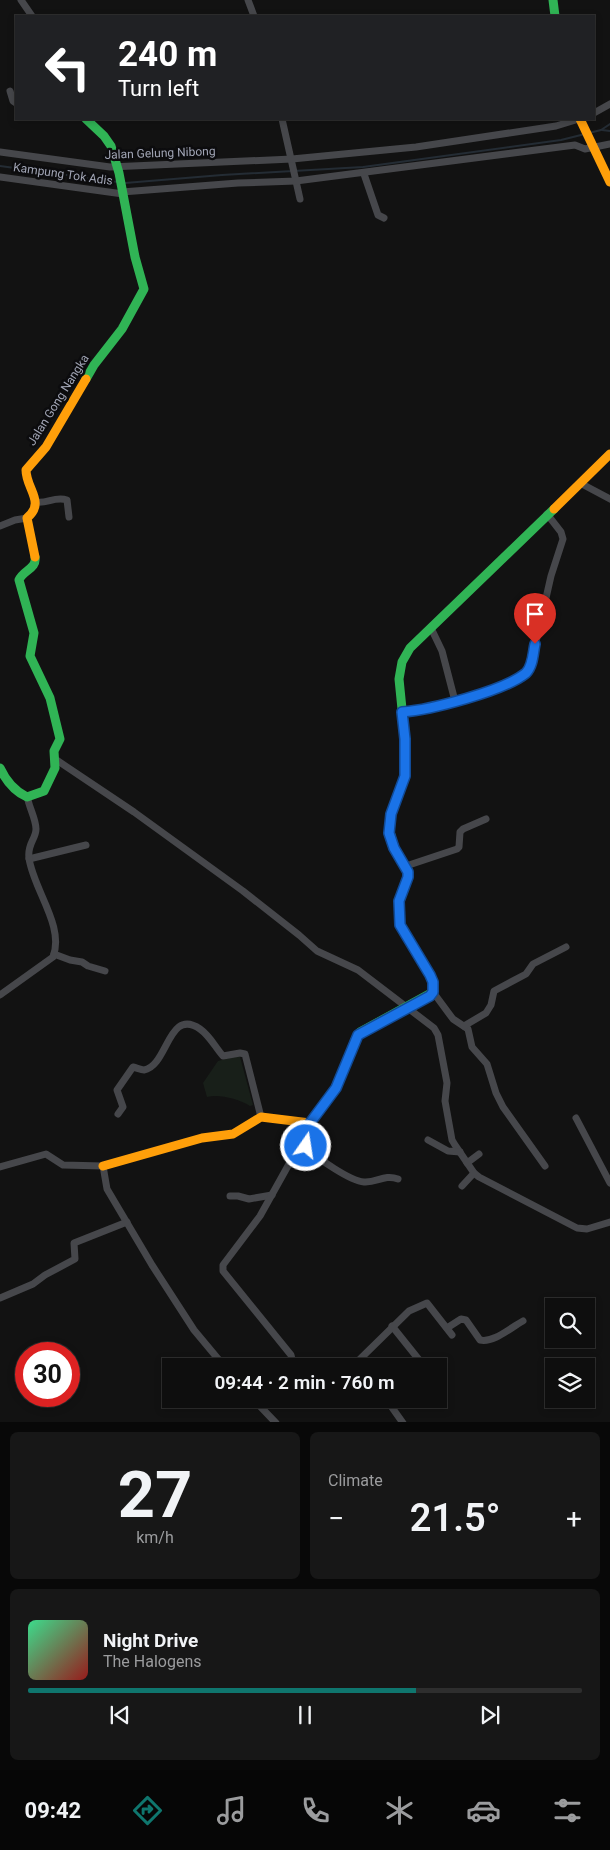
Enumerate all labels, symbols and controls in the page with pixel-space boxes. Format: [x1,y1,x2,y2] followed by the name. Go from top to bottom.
[118,34,217,75] text: 240 m
[35,35,100,100] icon: left
[118,76,199,101] text: Turn left
[104,144,216,162] street label: Jalan Gelung Nibong
[12,160,114,188] street label: Kampung Tok Adis
[24,352,92,448] street label: Jalan Gong Nangka
[514,593,556,644] pin
[521,600,549,628] icon: arrive
[279,1119,331,1171] position arrow
[545,1298,595,1408] map controls
[545,1298,595,1348] button: search
[15,1342,80,1407] speed limit sign: 30
[545,1358,595,1408] button: layers
[214,1371,395,1394] text: 09:44 · 2 min · 760 m
[118,1457,192,1533] text: 27
[328,1471,383,1490] text: Climate
[410,1496,500,1540] text: 21.5°
[328,1502,344,1535] text: −
[566,1502,582,1535] text: +
[136,1528,174,1547] text: km/h
[103,1629,198,1652] text: Night Drive
[103,1652,202,1671] text: The Halogens
[106,1701,134,1729] icon: previous
[291,1701,319,1729] icon: pause
[476,1701,504,1729] icon: next
[130,1793,165,1828] icon: directions
[214,1793,249,1828] icon: music
[298,1793,333,1828] icon: phone
[382,1793,417,1828] icon: climate
[466,1793,501,1828] icon: car
[550,1793,585,1828] icon: filters
[25,1798,81,1823] text: 09:42

